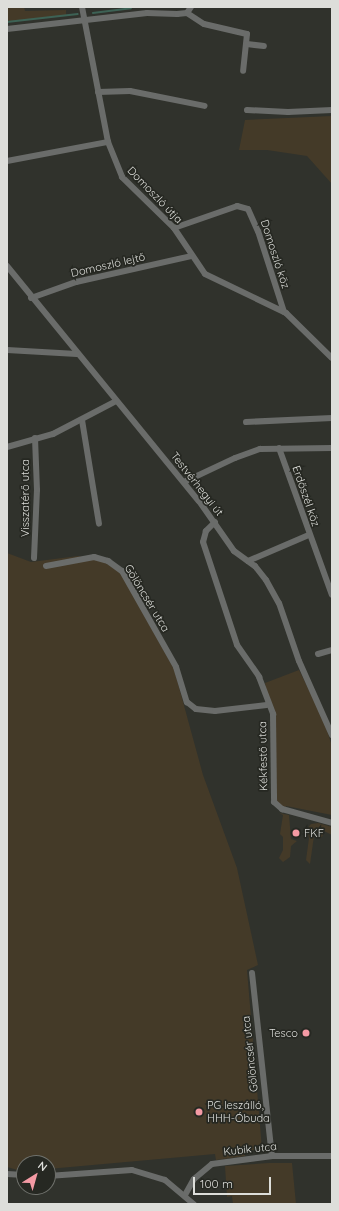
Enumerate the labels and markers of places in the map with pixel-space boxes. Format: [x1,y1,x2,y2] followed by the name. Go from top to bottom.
[304,826,324,840] place label: FKF
[291,828,301,838] marker: FKF
[269,1026,298,1040] place label: Tesco
[301,1028,311,1038] marker: Tesco
[207,1099,270,1125] place label: PG leszálló, HHH-Óbuda
[194,1107,204,1117] marker: PG leszálló, HHH-Óbuda

